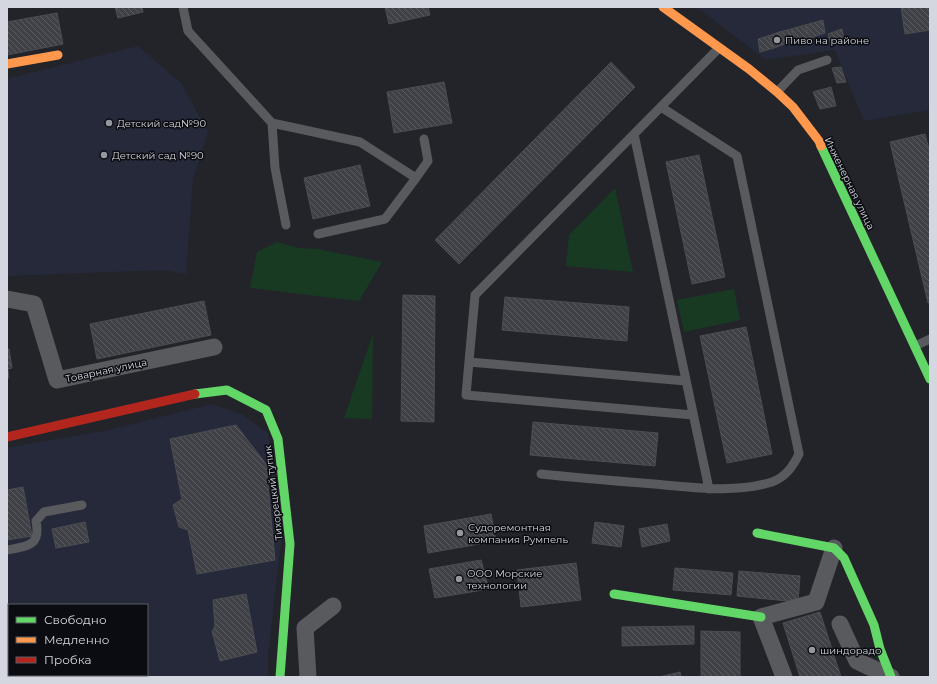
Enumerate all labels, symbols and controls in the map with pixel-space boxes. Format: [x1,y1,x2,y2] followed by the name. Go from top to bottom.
[785,34,869,47] place label: Пиво на районе
[772,35,782,45] marker: Пиво на районе
[117,117,206,130] place label: Детский сад№90
[104,118,114,128] marker: Детский сад№90
[821,135,878,232] street label: Инженерная улица
[112,149,204,162] place label: Детский сад №90
[99,150,109,160] marker: Детский сад №90
[64,356,148,385] street label: Товарная улица
[261,444,286,541] street label: Тихорецкий тупик
[468,521,568,546] place label: Судоремонтная компания Румпель
[455,528,465,538] marker: Судоремонтная компания Румпель
[467,567,543,592] place label: ООО Морские технологии
[454,574,464,584] marker: ООО Морские технологии
[8,604,148,676] legend
[44,612,107,627] text: Свободно
[44,632,110,647] text: Медленно
[820,644,881,657] place label: шиндорадо
[807,645,817,655] marker: шиндорадо
[44,652,92,667] text: Пробка

